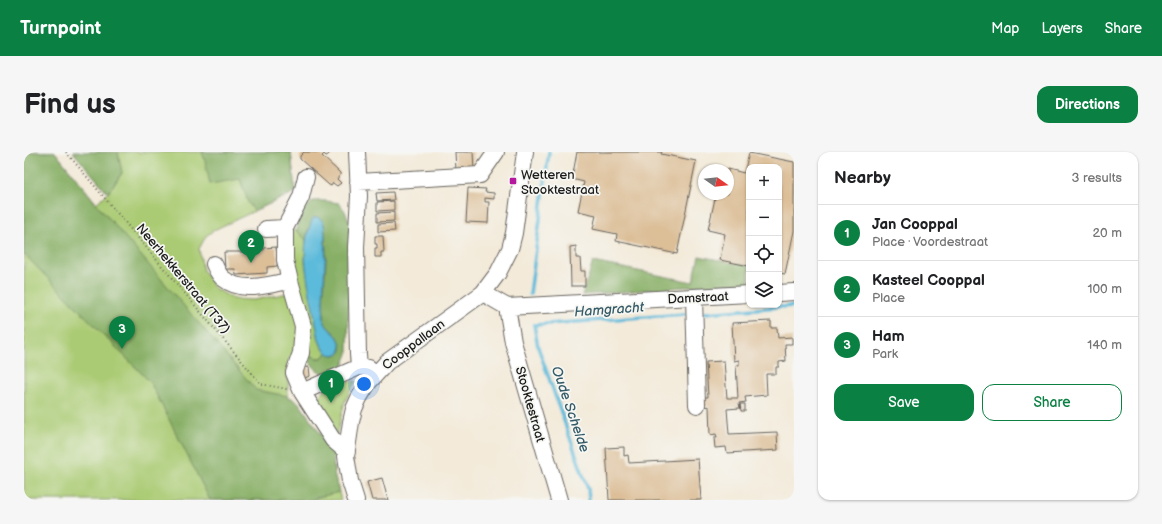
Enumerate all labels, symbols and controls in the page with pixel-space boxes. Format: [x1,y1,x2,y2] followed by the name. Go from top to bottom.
[20,17,101,40] text: Turnpoint
[991,20,1019,37] text: Map
[1041,20,1083,37] text: Layers
[1105,20,1142,37] text: Share
[1037,86,1138,123] button: Directions
[24,88,116,121] text: Find us
[698,164,734,200] north arrow
[746,164,782,308] map controls
[746,164,782,200] button: +
[521,167,599,198] place label: Wetteren Stooktestraat
[834,168,891,188] text: Nearby
[1071,170,1122,186] text: 3 results
[508,176,518,186] marker: Wetteren Stooktestraat
[746,200,782,236] button: −
[872,215,958,234] text: Jan Cooppal
[133,220,234,337] street label: Neerhekkerstraat (T37)
[844,225,850,241] text: 1
[1092,225,1122,241] text: 20 m
[238,230,264,263] pin: 2
[872,234,988,250] text: Place · Voordestraat
[746,236,782,272] button: locate
[872,271,985,290] text: Kasteel Cooppal
[746,272,782,308] button: layers
[843,281,851,297] text: 2
[1087,281,1122,297] text: 100 m
[667,288,729,308] street label: Damstraat
[872,290,905,306] text: Place
[574,299,645,320] water label: Hamgracht
[109,316,135,349] pin: 3
[379,316,448,374] street label: Cooppallaan
[872,327,905,346] text: Ham
[843,337,851,353] text: 3
[1087,337,1122,353] text: 140 m
[872,346,898,362] text: Park
[548,364,593,454] water label: Oude Schelde
[512,365,548,444] street label: Stooktestraat
[318,370,344,403] pin: 1
[354,374,374,394] your location
[834,384,974,421] button: Save
[982,384,1122,421] button: Share

